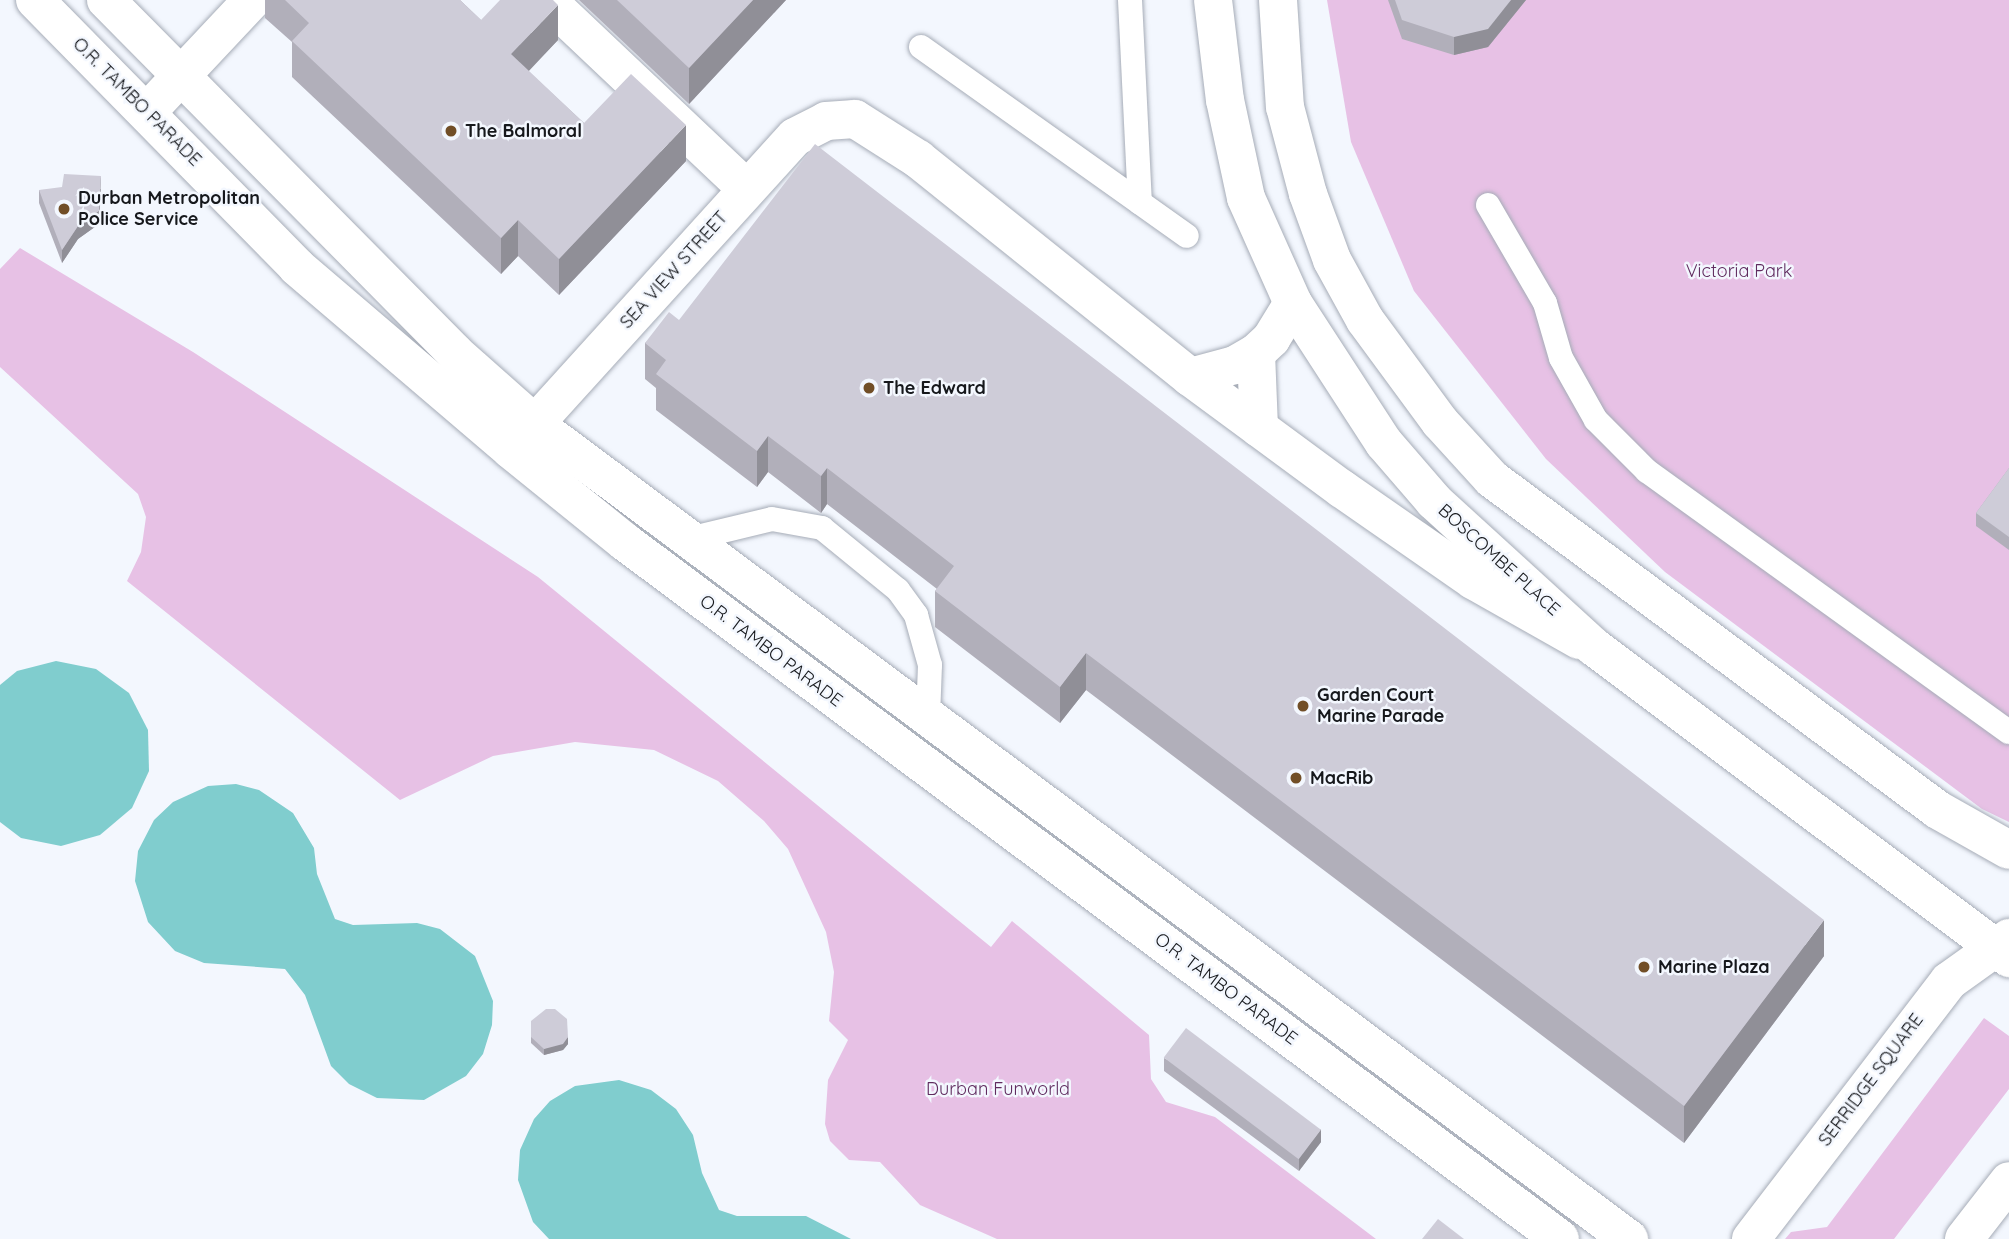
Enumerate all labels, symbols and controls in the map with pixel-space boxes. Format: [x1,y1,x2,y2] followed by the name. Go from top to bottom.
[68,33,206,171] street label: O.R. TAMBO PARADE
[465,120,582,142] place label: The Balmoral
[443,123,459,139] marker: The Balmoral
[78,188,260,230] place label: Durban Metropolitan Police Service
[56,201,72,217] marker: Durban Metropolitan Police Service
[616,207,732,333] street label: SEA VIEW STREET
[1686,260,1792,282] park label: Victoria Park
[883,377,986,399] place label: The Edward
[861,380,877,396] marker: The Edward
[1434,500,1564,620] street label: BOSCOMBE PLACE
[696,590,846,712] street label: O.R. TAMBO PARADE
[1317,685,1444,728] place label: Garden Court Marine Parade
[1295,698,1311,714] marker: Garden Court Marine Parade
[1310,767,1373,789] place label: MacRib
[1288,770,1304,786] marker: MacRib
[1151,928,1301,1050] street label: O.R. TAMBO PARADE
[1658,956,1770,978] place label: Marine Plaza
[1636,959,1652,975] marker: Marine Plaza
[1814,1010,1928,1150] street label: SERRIDGE SQUARE
[926,1078,1070,1100] park label: Durban Funworld

